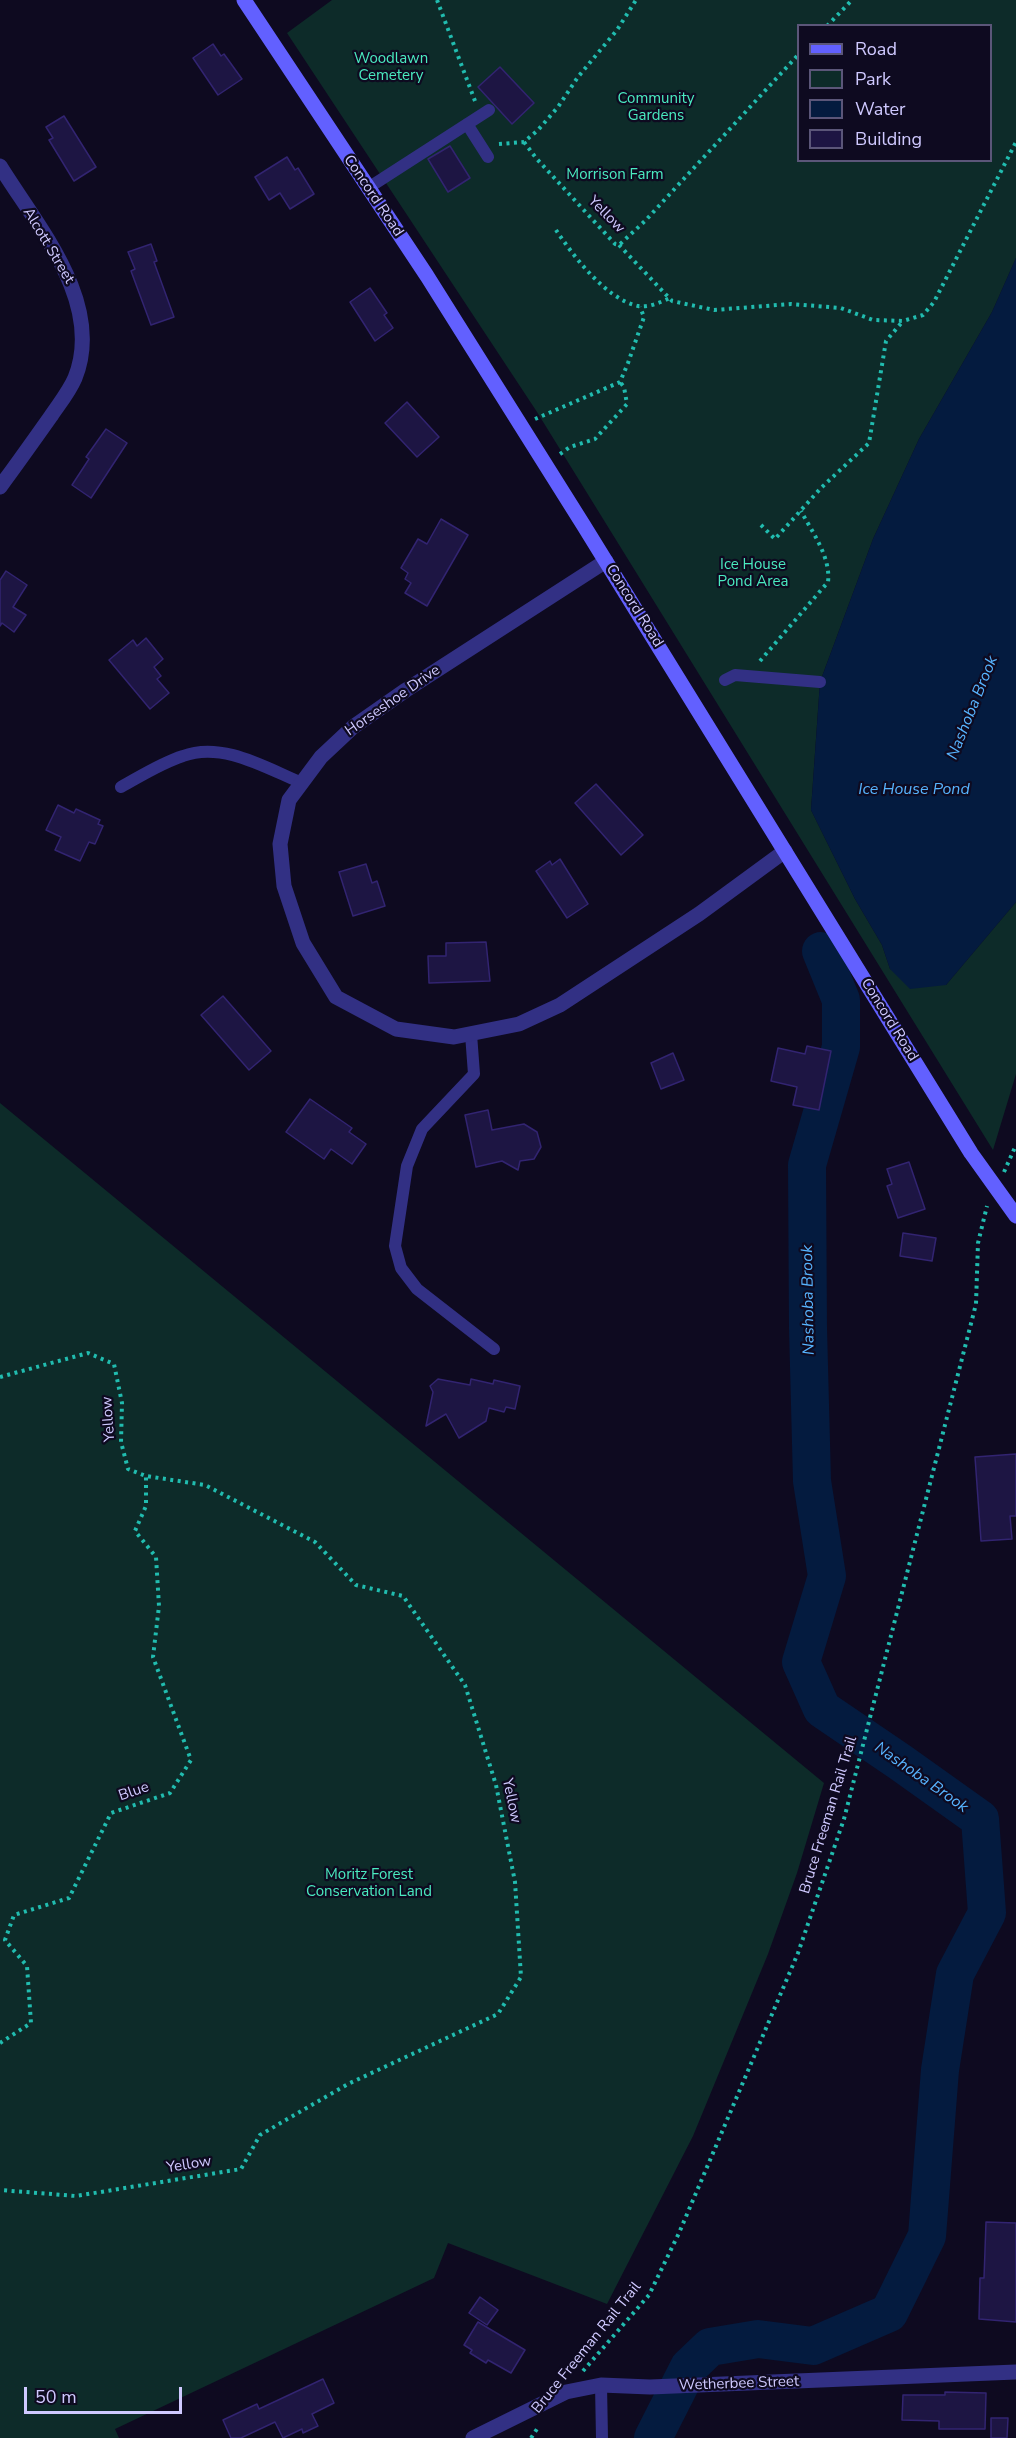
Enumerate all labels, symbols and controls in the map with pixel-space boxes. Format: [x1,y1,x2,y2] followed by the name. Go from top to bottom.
[797,24,992,162] legend
[855,37,897,61] text: Road
[354,50,428,85] park label: Woodlawn Cemetery
[855,67,891,91] text: Park
[617,90,695,125] park label: Community Gardens
[855,97,906,121] text: Water
[855,127,922,151] text: Building
[339,152,407,240] street label: Concord Road
[566,166,664,184] park label: Morrison Farm
[584,193,628,237] street label: Yellow
[18,205,78,287] street label: Alcott Street
[718,556,788,591] park label: Ice House Pond Area
[601,561,667,651] street label: Concord Road
[943,653,1003,763] water label: Nashoba Brook
[342,662,444,740] street label: Horseshoe Drive
[858,780,970,800] water label: Ice House Pond
[856,975,922,1065] street label: Concord Road
[798,1245,820,1355] water label: Nashoba Brook
[98,1396,120,1442] street label: Yellow
[796,1734,862,1896] street label: Bruce Freeman Rail Trail
[870,1739,972,1817] water label: Nashoba Brook
[497,1777,525,1825] street label: Yellow
[116,1778,152,1806] street label: Blue
[306,1866,432,1901] park label: Moritz Forest Conservation Land
[165,2153,213,2177] street label: Yellow
[528,2279,646,2417] street label: Bruce Freeman Rail Trail
[679,2373,799,2395] street label: Wetherbee Street
[27,2375,184,2413] scale bar
[35,2385,77,2409] text: 50 m

